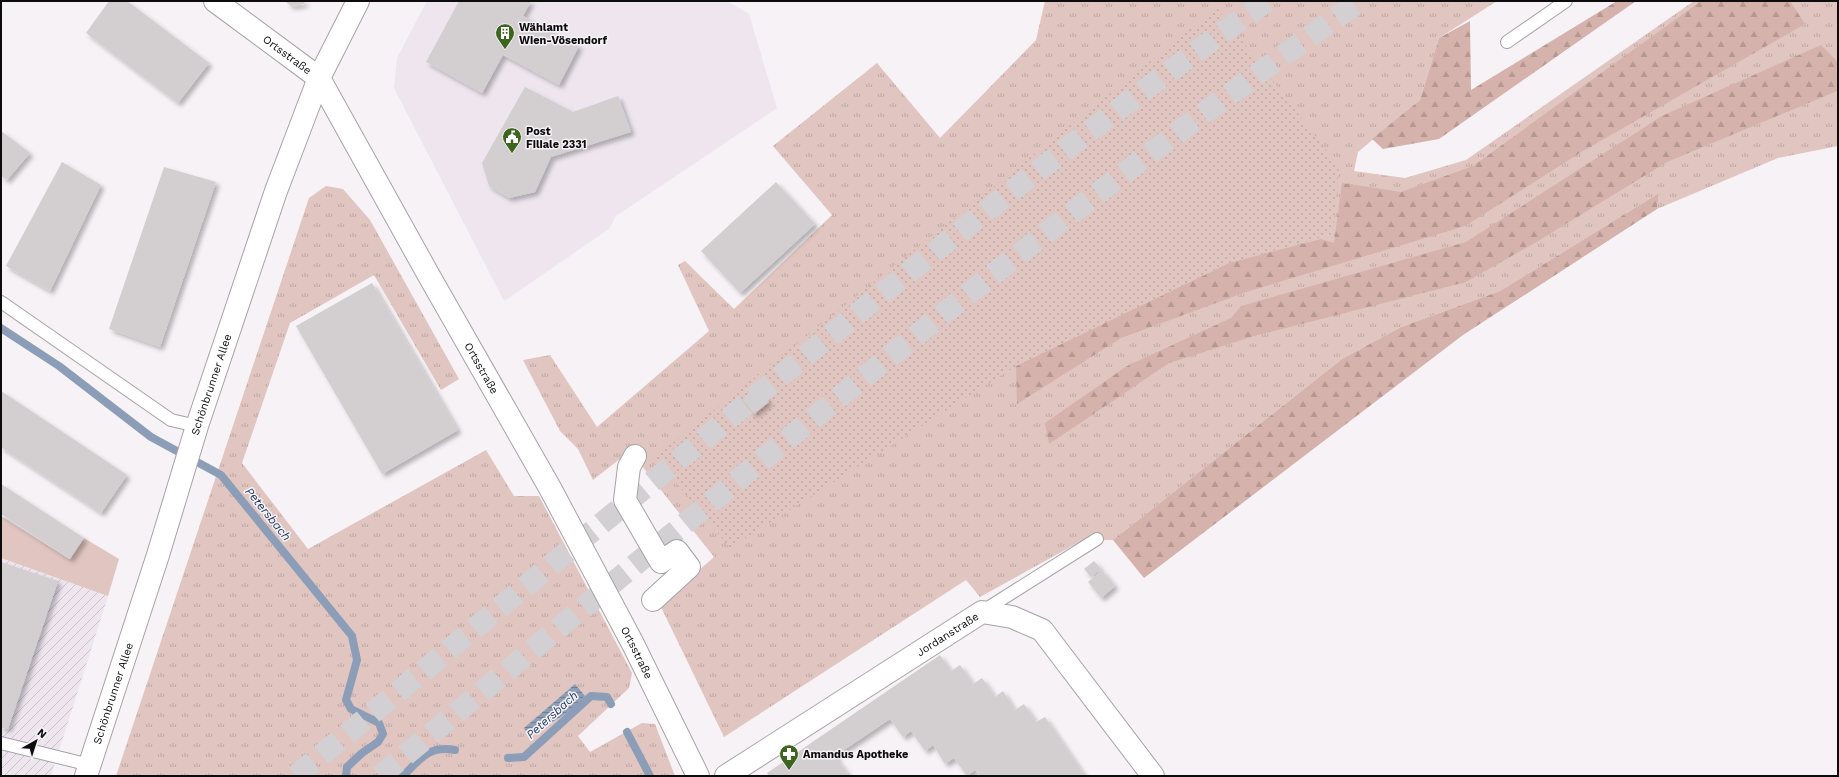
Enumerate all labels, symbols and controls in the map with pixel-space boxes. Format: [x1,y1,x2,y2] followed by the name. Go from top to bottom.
[519,21,607,47] place label: Wählamt Wien-Vösendorf
[494,22,516,50] building icon: Wählamt Wien-Vösendorf
[261,32,314,77] street label: Ortsstraße
[526,125,587,151] place label: Post Filiale 2331
[501,126,523,154] public building icon: Post Filiale 2331
[188,332,234,437] street label: Schönbrunner Allee
[462,340,501,396] street label: Ortsstraße
[242,485,294,543] water label: Petersbach
[914,609,981,659] street label: Jordanstraße
[618,624,656,681] street label: Ortsstraße
[90,641,136,746] street label: Schönbrunner Allee
[523,688,581,742] water label: Petersbach
[16,721,56,761] north arrow
[35,726,49,741] text: N
[778,743,800,771] pharmacy icon: Amandus Apotheke
[803,748,908,761] place label: Amandus Apotheke

